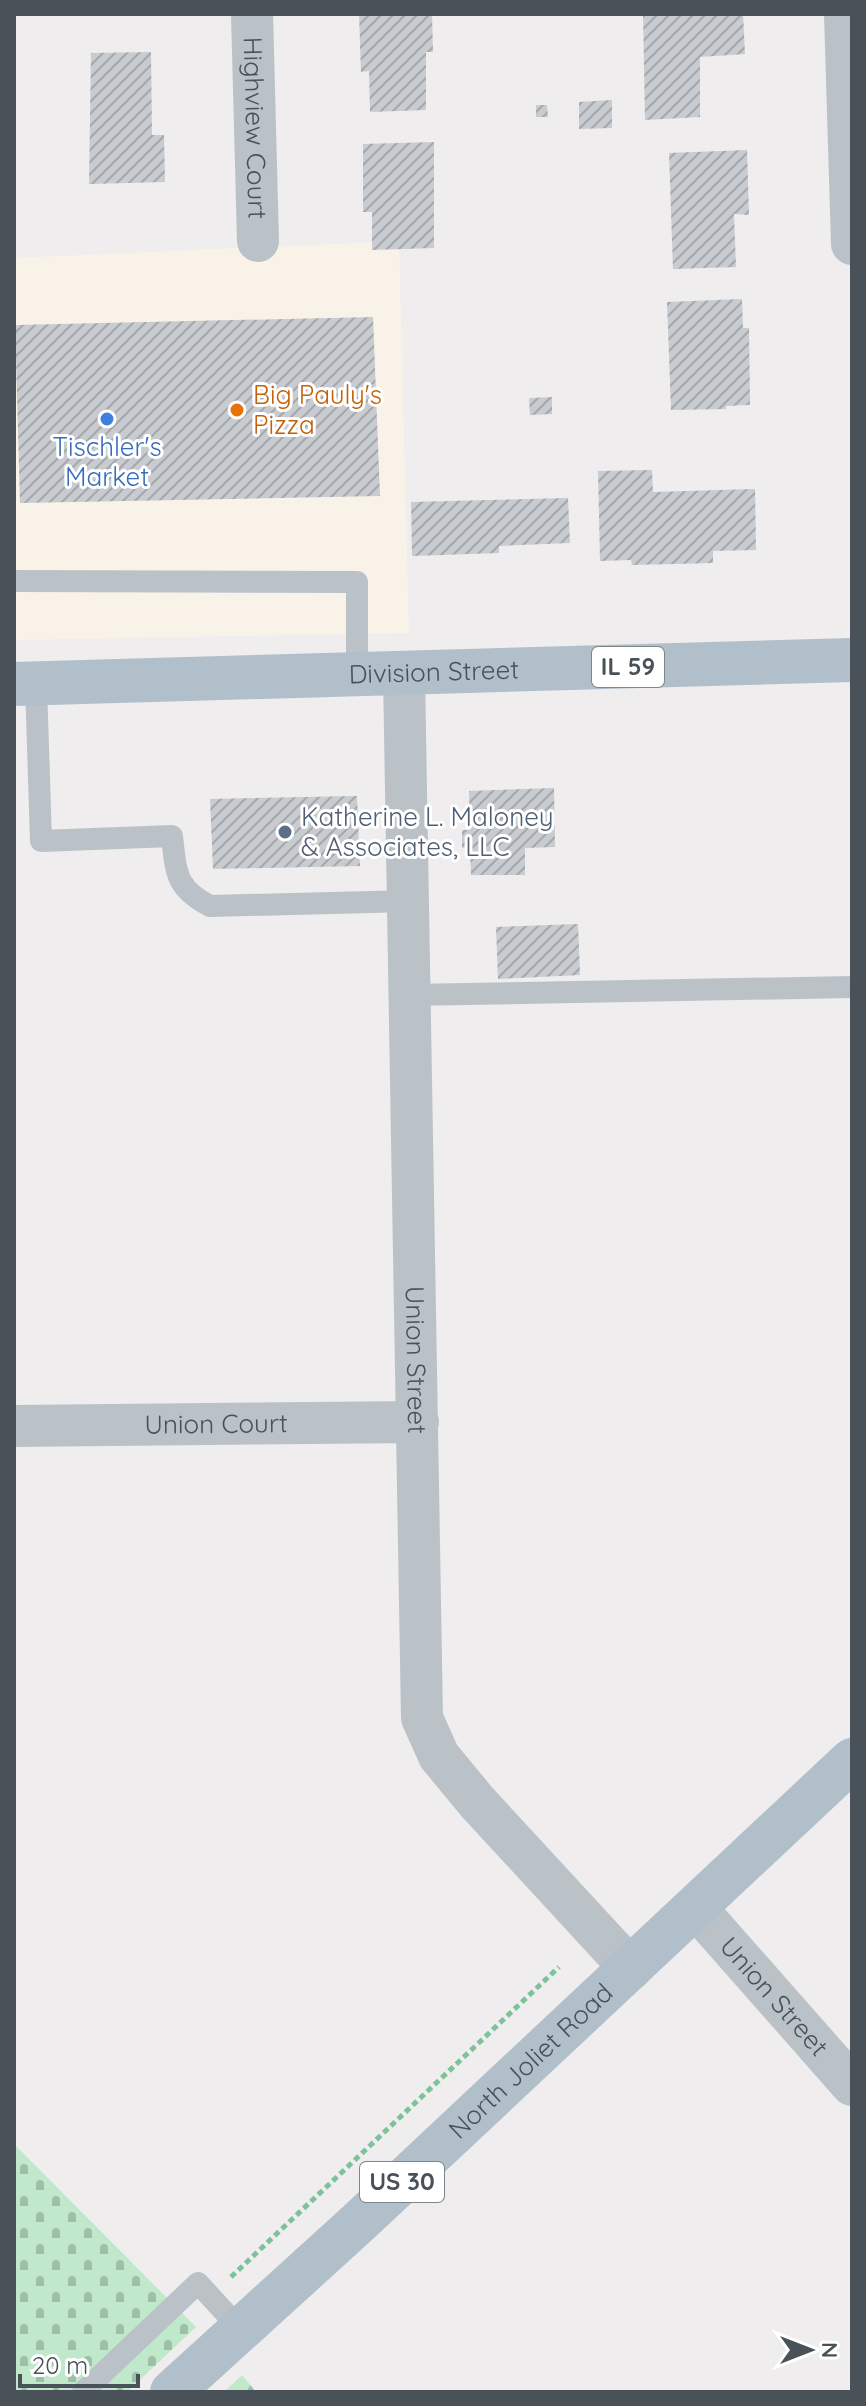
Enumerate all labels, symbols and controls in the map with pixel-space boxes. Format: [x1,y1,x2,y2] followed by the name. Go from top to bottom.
[237,36,274,219] street label: Highview Court
[253,378,382,441] place label: Big Pauly's Pizza
[228,401,246,419] marker: Big Pauly's Pizza
[98,410,116,428] marker: Tischler's Market
[52,430,162,493] place label: Tischler's Market
[592,647,664,687] road number: IL 59
[348,653,519,690] street label: Division Street
[301,800,554,863] place label: Katherine L. Maloney & Associates, LLC
[276,823,294,841] marker: Katherine L. Maloney & Associates, LLC
[399,1286,434,1434] street label: Union Street
[144,1406,288,1441] street label: Union Court
[713,1930,836,2063] street label: Union Street
[441,1976,619,2146] street label: North Joliet Road
[360,2162,444,2202] road number: US 30
[770,2310,850,2390] north arrow
[20,2338,138,2388] scale bar
[816,2342,844,2358] text: N
[32,2350,88,2380] text: 20 m

